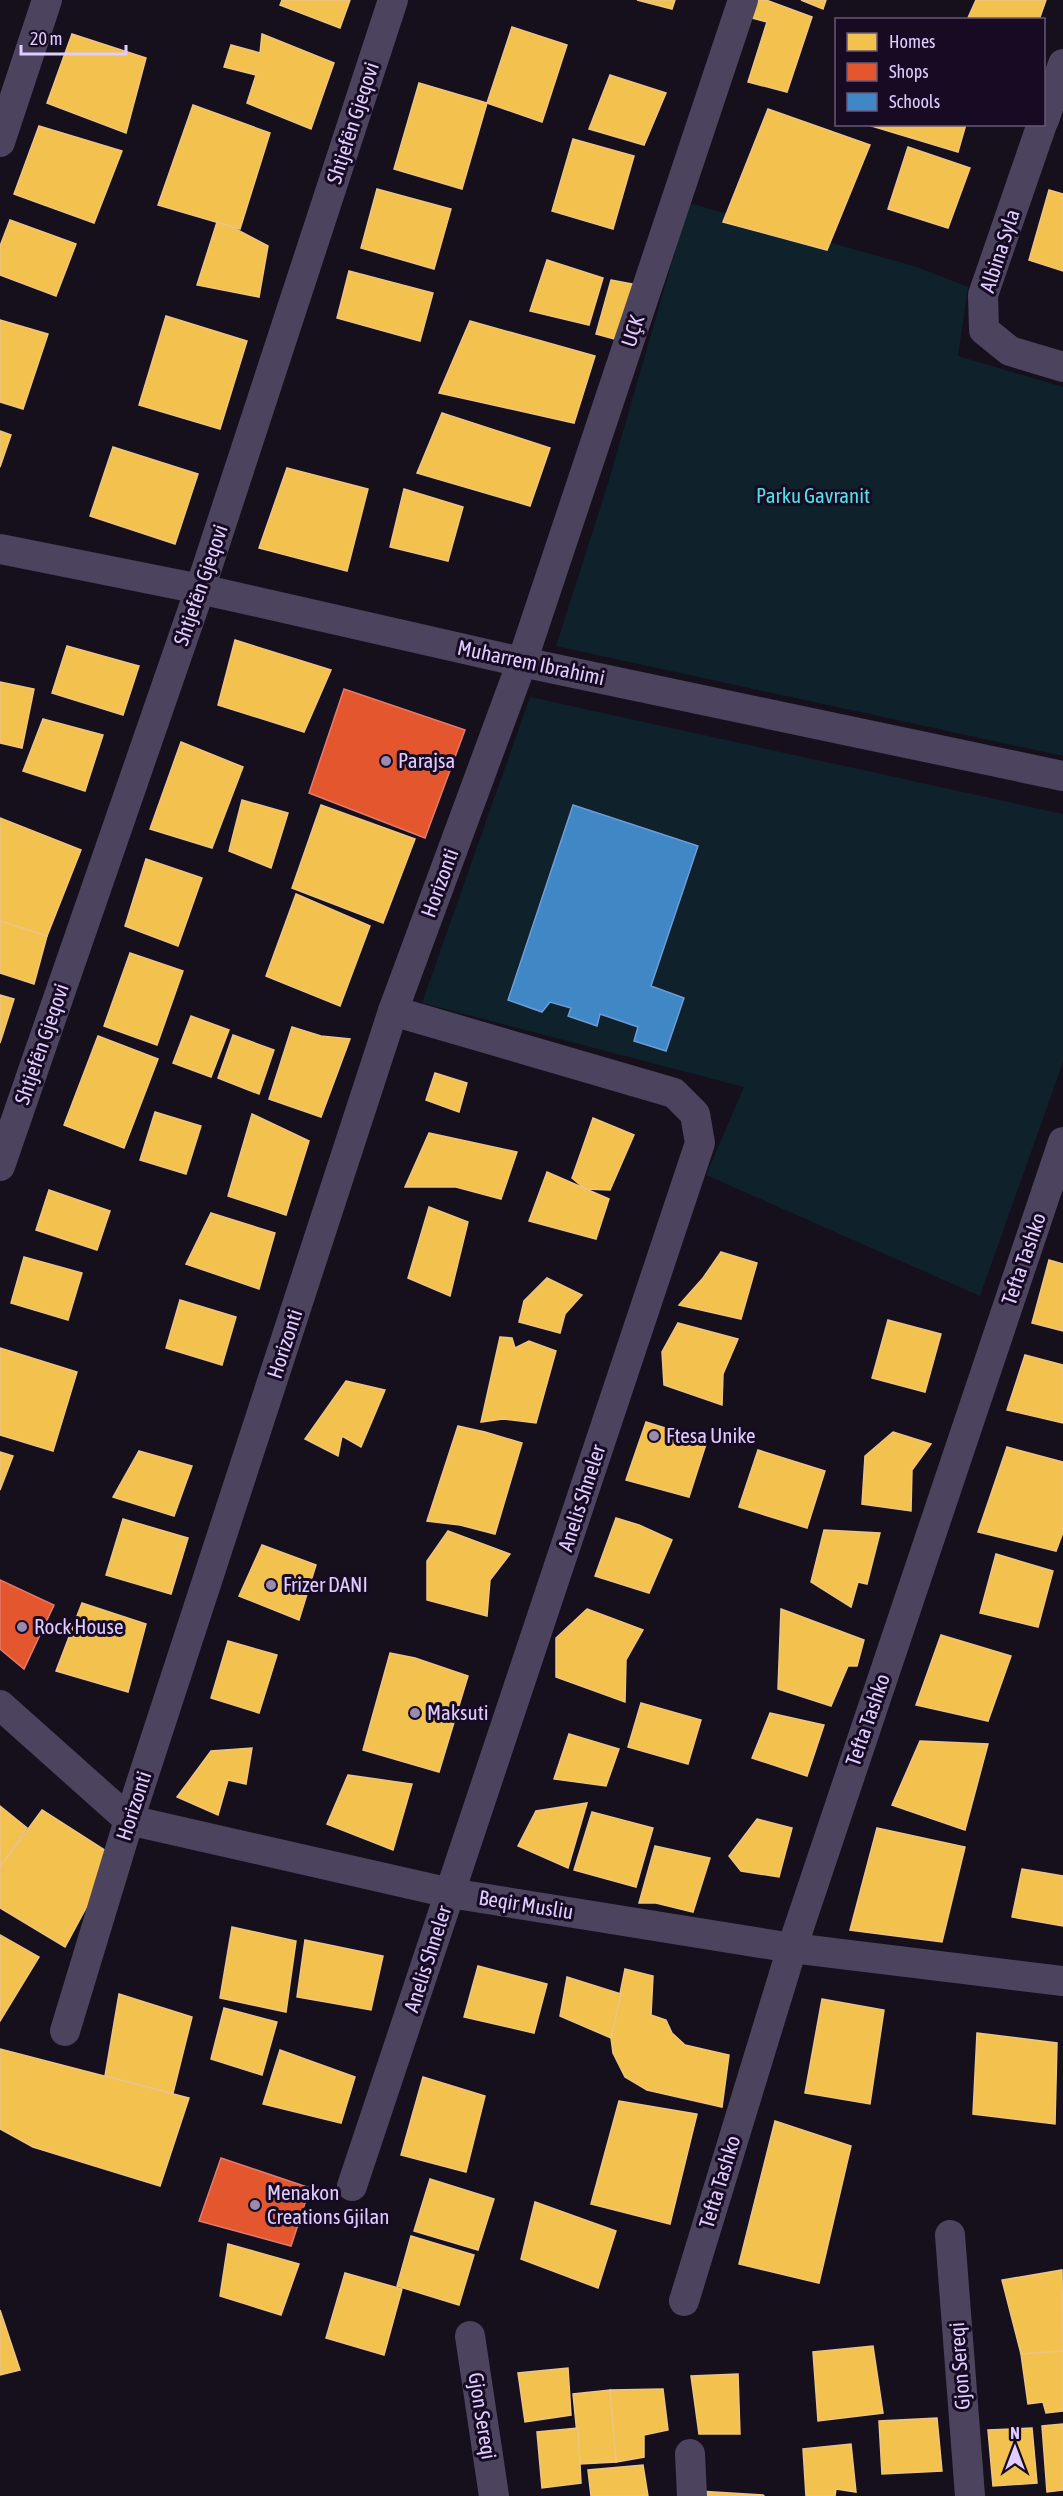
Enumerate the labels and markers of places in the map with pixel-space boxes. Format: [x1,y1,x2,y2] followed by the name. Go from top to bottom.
[398,748,455,772] place label: Parajsa
[379,754,393,768] marker: Parajsa
[666,1423,756,1447] place label: Ftesa Unike
[647,1429,661,1443] marker: Ftesa Unike
[283,1572,368,1596] place label: Frizer DANI
[264,1578,278,1592] marker: Frizer DANI
[34,1614,123,1638] place label: Rock House
[15,1620,29,1634] marker: Rock House
[427,1700,489,1724] place label: Maksuti
[408,1706,422,1720] marker: Maksuti
[267,2180,389,2228] place label: Menakon Creations Gjilan
[248,2198,262,2212] marker: Menakon Creations Gjilan

